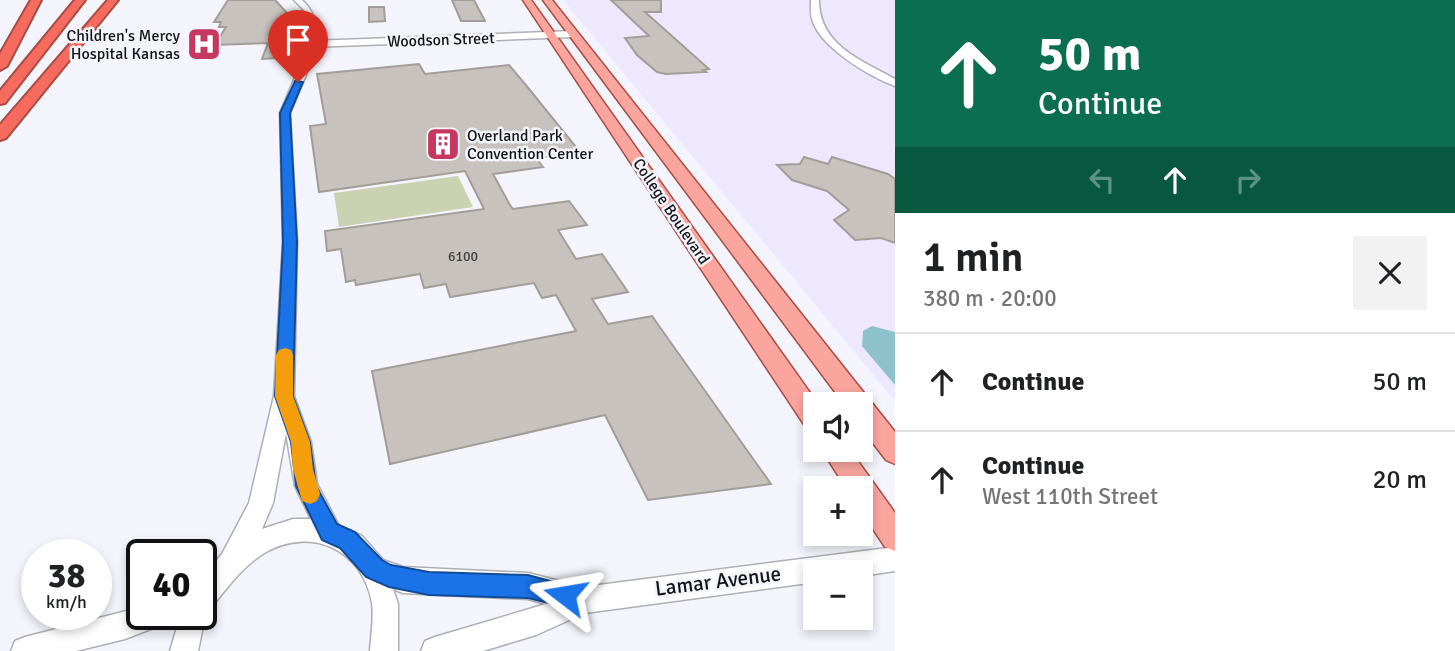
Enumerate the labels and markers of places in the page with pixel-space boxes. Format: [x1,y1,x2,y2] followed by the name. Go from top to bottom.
[268,10,328,82] pin
[185,25,223,63] hospital icon: Children's Mercy Hospital Kansas
[67,26,181,64] place label: Children's Mercy Hospital Kansas
[424,125,462,163] building icon: Overland Park Convention Center
[467,126,594,164] place label: Overland Park Convention Center

